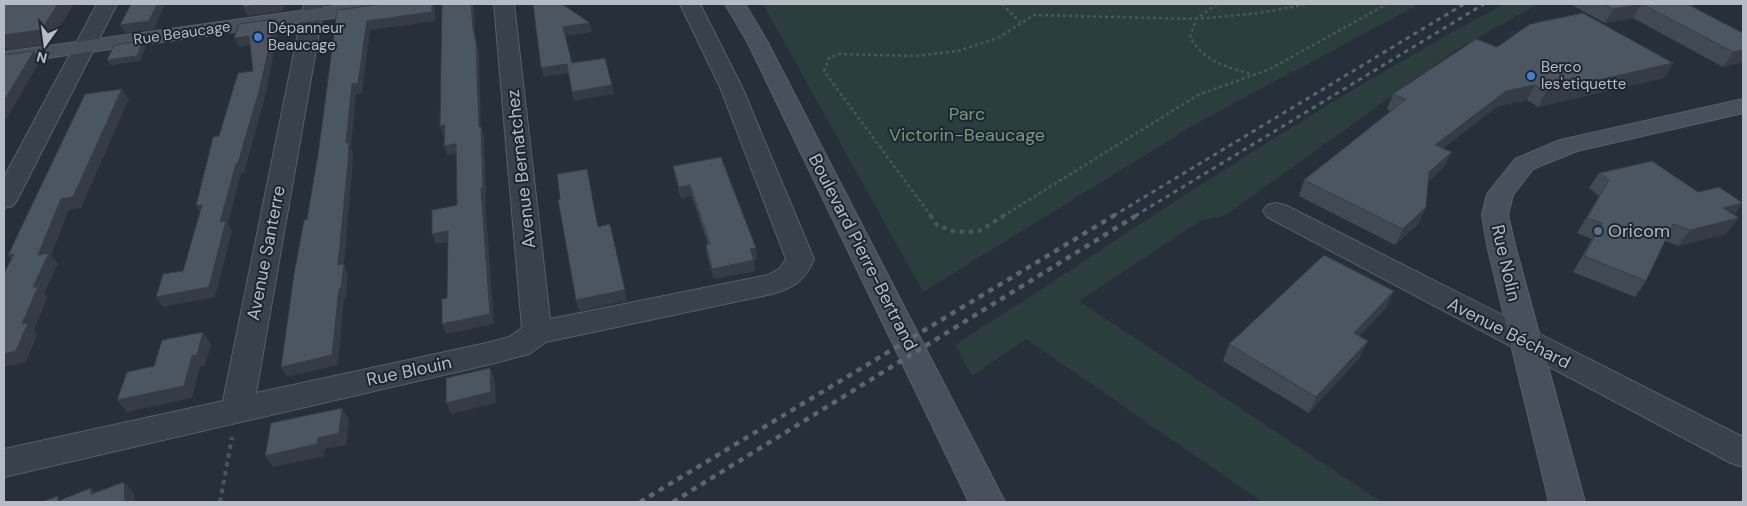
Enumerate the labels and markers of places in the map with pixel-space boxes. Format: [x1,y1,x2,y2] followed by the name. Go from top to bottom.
[268,18,345,55] place label: Dépanneur Beaucage
[252,31,264,43] marker: Dépanneur Beaucage
[1541,57,1626,94] place label: Berco les'etiquette
[1525,70,1537,82] marker: Berco les'etiquette
[1608,219,1670,243] place label: Oricom
[1592,225,1604,237] marker: Oricom

